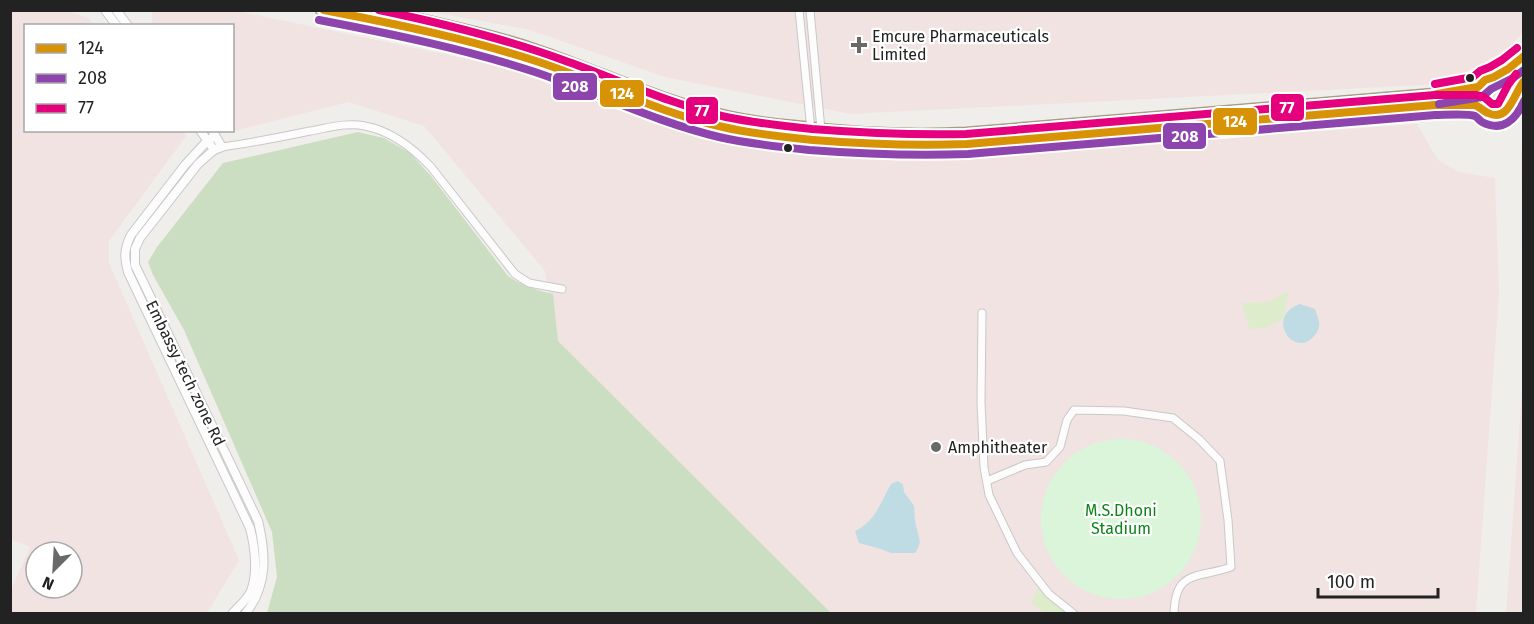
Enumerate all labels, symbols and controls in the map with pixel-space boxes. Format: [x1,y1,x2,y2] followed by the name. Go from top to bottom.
[24,24,234,132] legend
[872,27,1049,64] place label: Emcure Pharmaceuticals Limited
[850,36,868,54] marker: Emcure Pharmaceuticals Limited
[78,37,104,59] text: 124
[78,67,107,89] text: 208
[552,72,598,101] line badge: 208
[1464,72,1476,84] unlabelled marker
[562,77,588,96] text: 208
[599,79,645,108] line badge: 124
[610,84,634,103] text: 124
[1270,93,1305,122] line badge: 77
[685,96,719,125] line badge: 77
[78,97,94,119] text: 77
[1280,98,1295,117] text: 77
[695,101,710,120] text: 77
[1212,107,1258,136] line badge: 124
[1223,112,1247,131] text: 124
[1162,122,1207,150] line badge: 208
[1172,127,1198,146] text: 208
[782,142,794,154] unlabelled marker
[142,297,229,449] street label: Embassy tech zone Rd
[948,438,1048,457] place label: Amphitheater
[929,440,943,454] marker: Amphitheater
[1085,501,1157,538] park label: M.S.Dhoni Stadium
[24,540,84,600] north arrow
[1318,561,1438,599] scale bar
[1327,571,1375,593] text: 100 m
[39,572,57,594] text: N

